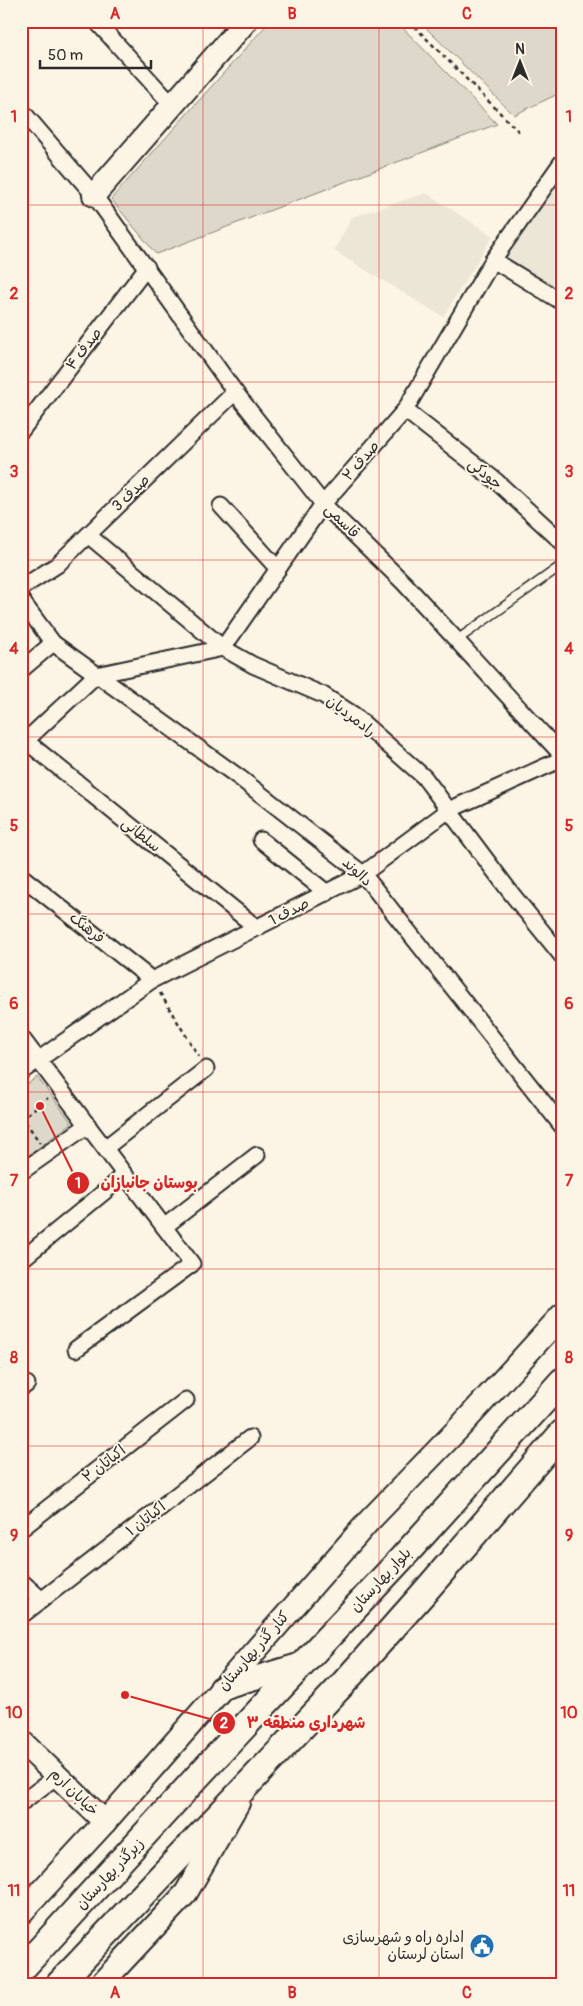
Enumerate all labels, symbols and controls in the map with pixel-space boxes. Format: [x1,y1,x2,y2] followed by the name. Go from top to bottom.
[110,4,121,24] text: A
[287,4,297,24] text: B
[462,4,472,24] text: C
[40,38,151,70] scale bar
[496,38,546,88] north arrow
[515,41,525,58] text: N
[48,46,83,65] text: 50 m
[11,107,17,127] text: 1
[566,107,572,127] text: 1
[10,284,19,304] text: 2
[565,284,574,304] text: 2
[62,324,106,374] street label: صدف ۴
[338,437,384,485] street label: صدف ۲
[464,454,506,494] street label: جودکی
[10,462,19,482] text: 3
[565,462,574,482] text: 3
[108,470,154,516] street label: صدف 3
[321,500,363,542] street label: قاسمی
[9,639,19,659] text: 4
[564,639,574,659] text: 4
[323,691,379,741] street label: رادمردیان
[117,813,165,857] street label: سلطانی
[10,816,19,836] text: 5
[565,816,574,836] text: 5
[338,853,376,891] street label: دالوند
[266,894,312,930] street label: صدف 1
[65,908,109,948] street label: فرهنگ
[9,994,19,1014] text: 6
[564,994,574,1014] text: 6
[65,1167,207,1198] callout: بوستان جانبازان
[10,1171,19,1191] text: 7
[565,1171,574,1191] text: 7
[100,1173,198,1193] text: بوستان جانبازان
[75,1174,81,1193] text: 1
[10,1348,18,1368] text: 8
[565,1348,573,1368] text: 8
[78,1441,130,1487] street label: اکباتان ۲
[122,1497,170,1541] street label: اکباتان ۱
[10,1526,18,1546] text: 9
[565,1526,573,1546] text: 9
[346,1544,416,1616] street label: بلوار بهارستان
[214,1607,294,1695] street label: کنار گذر بهارستان
[5,1703,23,1723] text: 10
[560,1703,578,1723] text: 10
[212,1707,376,1738] callout: شهرداری منطقه ۳
[247,1713,365,1733] text: شهرداری منطقه ۳
[220,1714,228,1733] text: 2
[45,1764,102,1821] street label: خیابان ارم
[72,1834,148,1914] street label: زیرگذر بهارستان
[8,1881,20,1901] text: 11
[563,1881,575,1901] text: 11
[342,1928,464,1964] place label: اداره راه و شهرسازی استان لرستان
[469,1933,495,1959] public building icon: اداره راه و شهرسازی استان لرستان
[110,1983,121,2003] text: A
[287,1983,297,2003] text: B
[462,1983,472,2003] text: C

